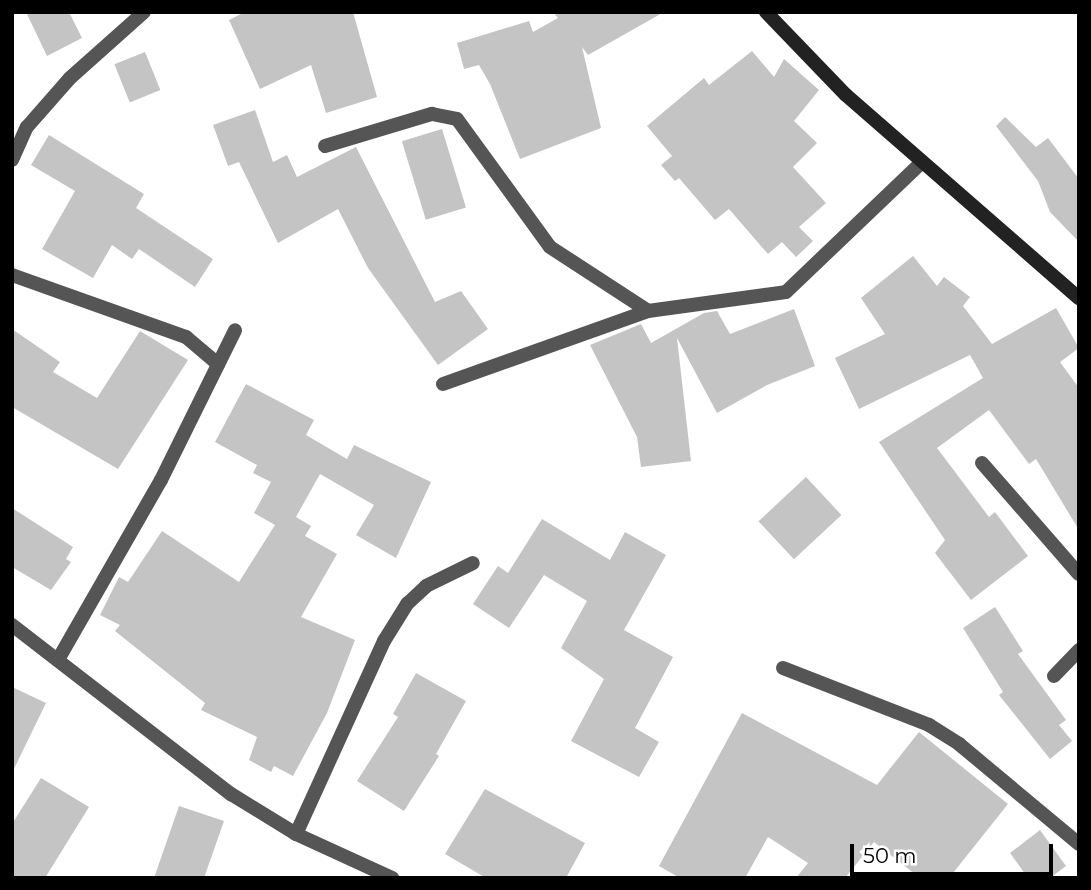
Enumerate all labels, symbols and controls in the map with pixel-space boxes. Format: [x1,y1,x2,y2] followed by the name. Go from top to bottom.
[853,830,1056,874] scale bar
[863,843,917,868] text: 50 m

